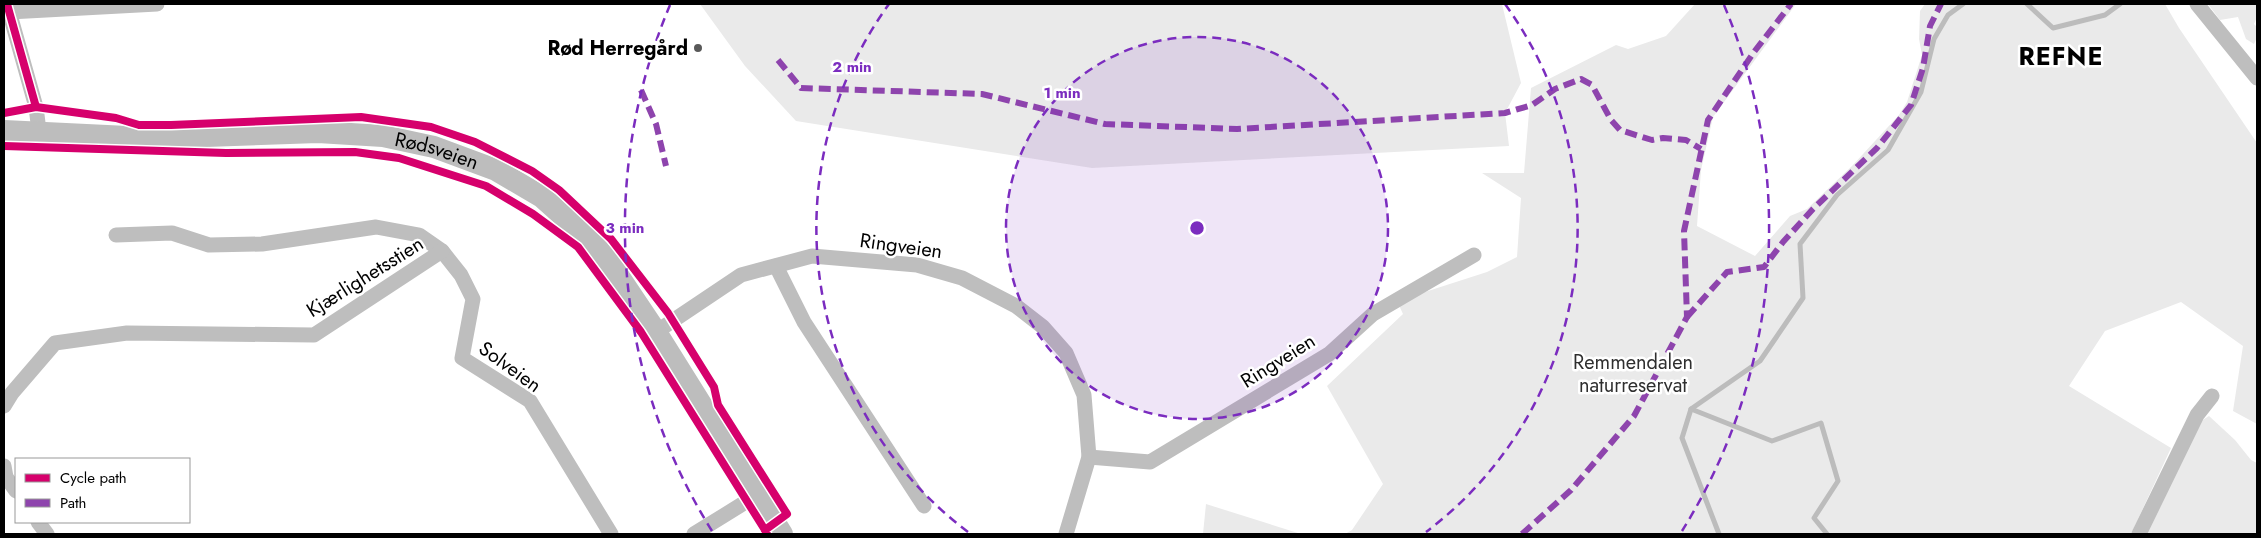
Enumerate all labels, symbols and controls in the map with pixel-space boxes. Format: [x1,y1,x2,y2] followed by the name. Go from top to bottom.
[547,34,688,63] place label: Rød Herregård
[2018,38,2104,74] district label: REFNE
[692,42,704,54] marker: Rød Herregård
[832,56,872,78] text: 2 min
[1043,82,1081,104] text: 1 min
[392,124,483,177] street label: Rødsveien
[606,217,644,239] text: 3 min
[1188,219,1206,237] centre of rings
[858,226,944,266] street label: Ringveien
[301,229,429,325] street label: Kjærlighetsstien
[1235,327,1321,395] street label: Ringveien
[473,334,547,400] street label: Solveien
[1573,348,1693,400] park label: Remmendalen naturreservat
[15,458,190,523] legend
[60,467,127,489] text: Cycle path
[60,492,86,514] text: Path

